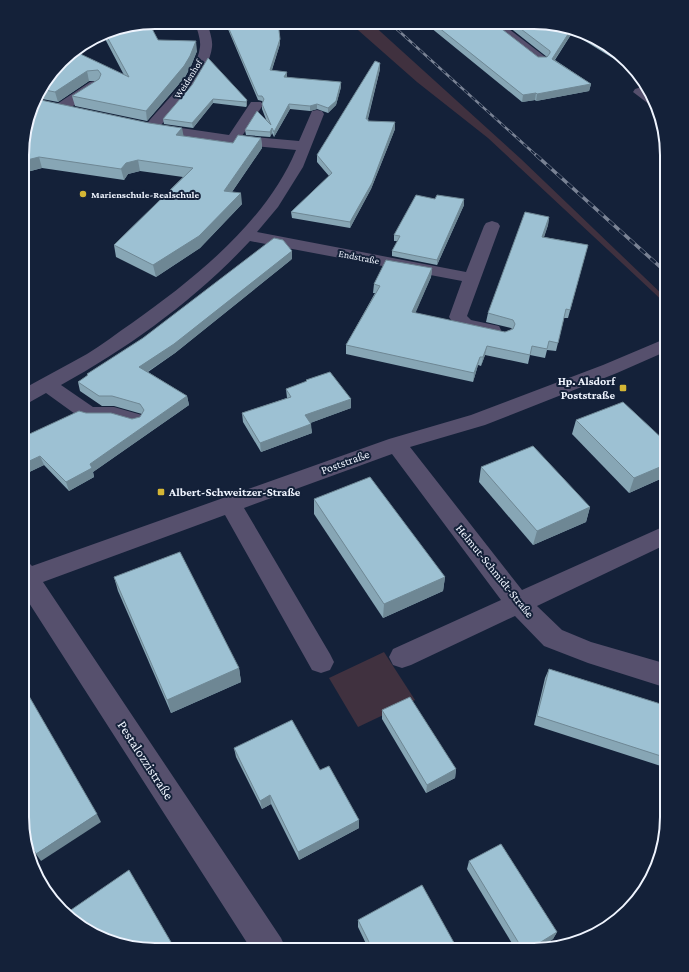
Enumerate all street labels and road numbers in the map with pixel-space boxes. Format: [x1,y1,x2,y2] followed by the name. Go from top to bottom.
[172,57,205,101] street label: Weidenhof
[338,248,381,266] street label: Endstraße
[319,447,371,477] street label: Poststraße
[453,521,537,621] street label: Helmut-Schmidt-Straße
[115,718,177,802] street label: Pestalozzistraße

